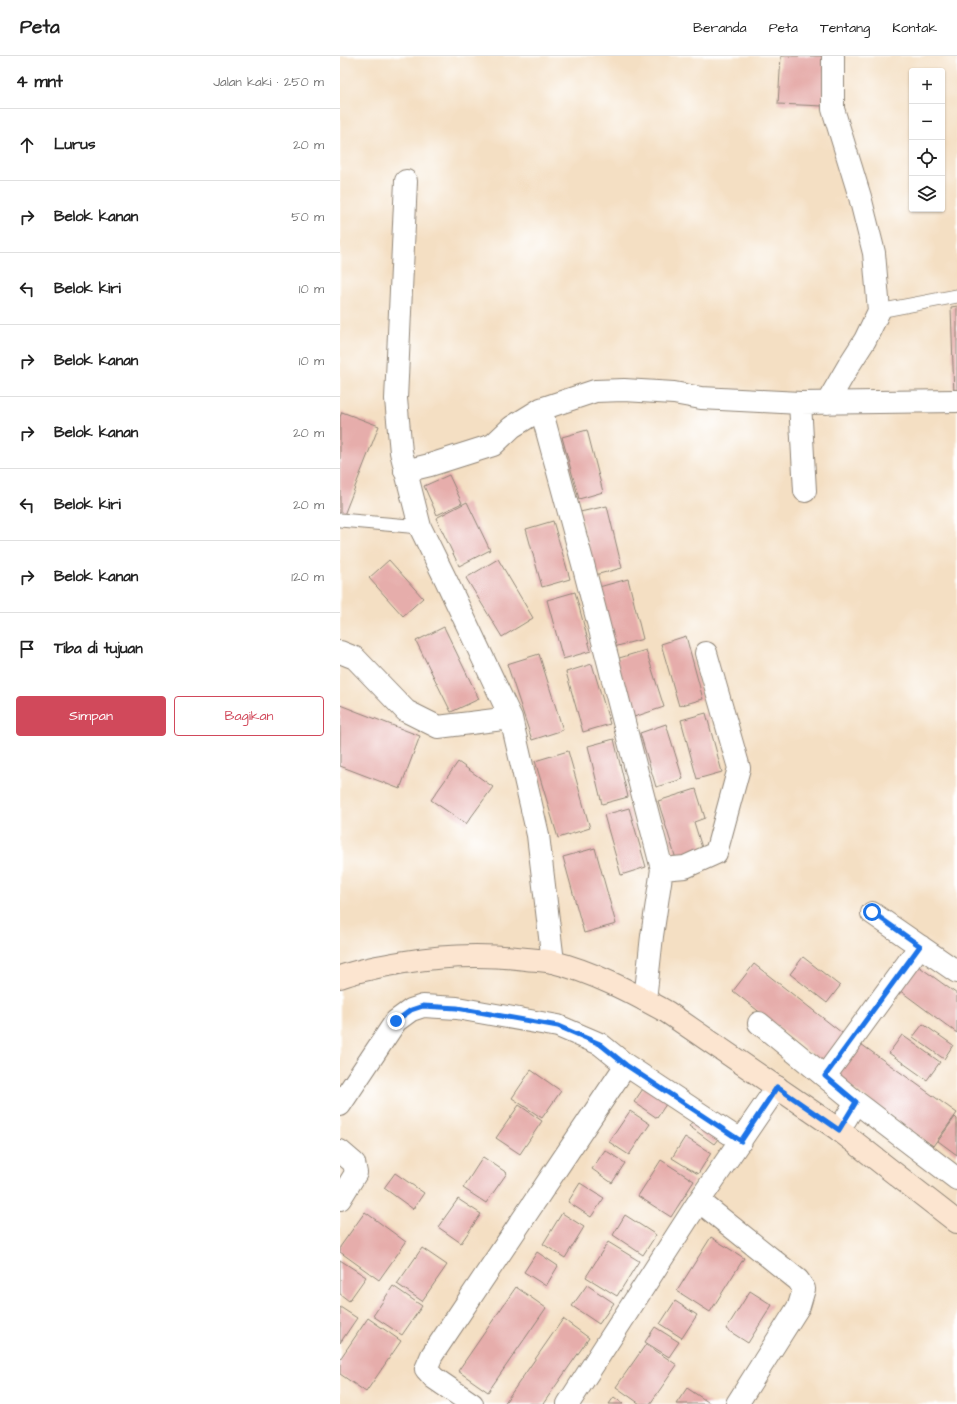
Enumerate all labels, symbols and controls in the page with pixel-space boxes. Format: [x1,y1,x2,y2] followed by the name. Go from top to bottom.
[20,14,60,41] text: Peta
[693,18,747,38] text: Beranda
[769,18,798,38] text: Peta
[820,18,870,38] text: Tentang
[892,18,937,38] text: Kontak
[909,68,945,212] map controls
[909,68,945,104] button: +
[16,70,63,94] text: 4 mnt
[213,73,324,91] text: Jalan kaki · 250 m
[909,104,945,140] button: −
[16,134,38,156] icon: ahead
[54,134,95,155] text: Lurus
[293,136,324,154] text: 20 m
[909,140,945,176] button: locate
[909,176,945,212] button: layers
[16,206,38,228] icon: right
[54,206,138,227] text: Belok kanan
[291,208,324,226] text: 50 m
[16,278,38,300] icon: left
[54,278,121,299] text: Belok kiri
[299,280,324,298] text: 10 m
[16,350,38,372] icon: right
[54,350,138,371] text: Belok kanan
[299,352,324,370] text: 10 m
[16,422,38,444] icon: right
[54,422,138,443] text: Belok kanan
[293,424,324,442] text: 20 m
[16,494,38,516] icon: left
[54,494,121,515] text: Belok kiri
[293,496,324,514] text: 20 m
[16,566,38,588] icon: right
[54,566,138,587] text: Belok kanan
[291,568,324,586] text: 120 m
[16,638,38,660] icon: arrive
[54,638,143,659] text: Tiba di tujuan
[16,696,166,736] button: Simpan
[174,696,324,736] button: Bagikan
[863,903,881,921] route start
[387,1012,405,1030] route end

